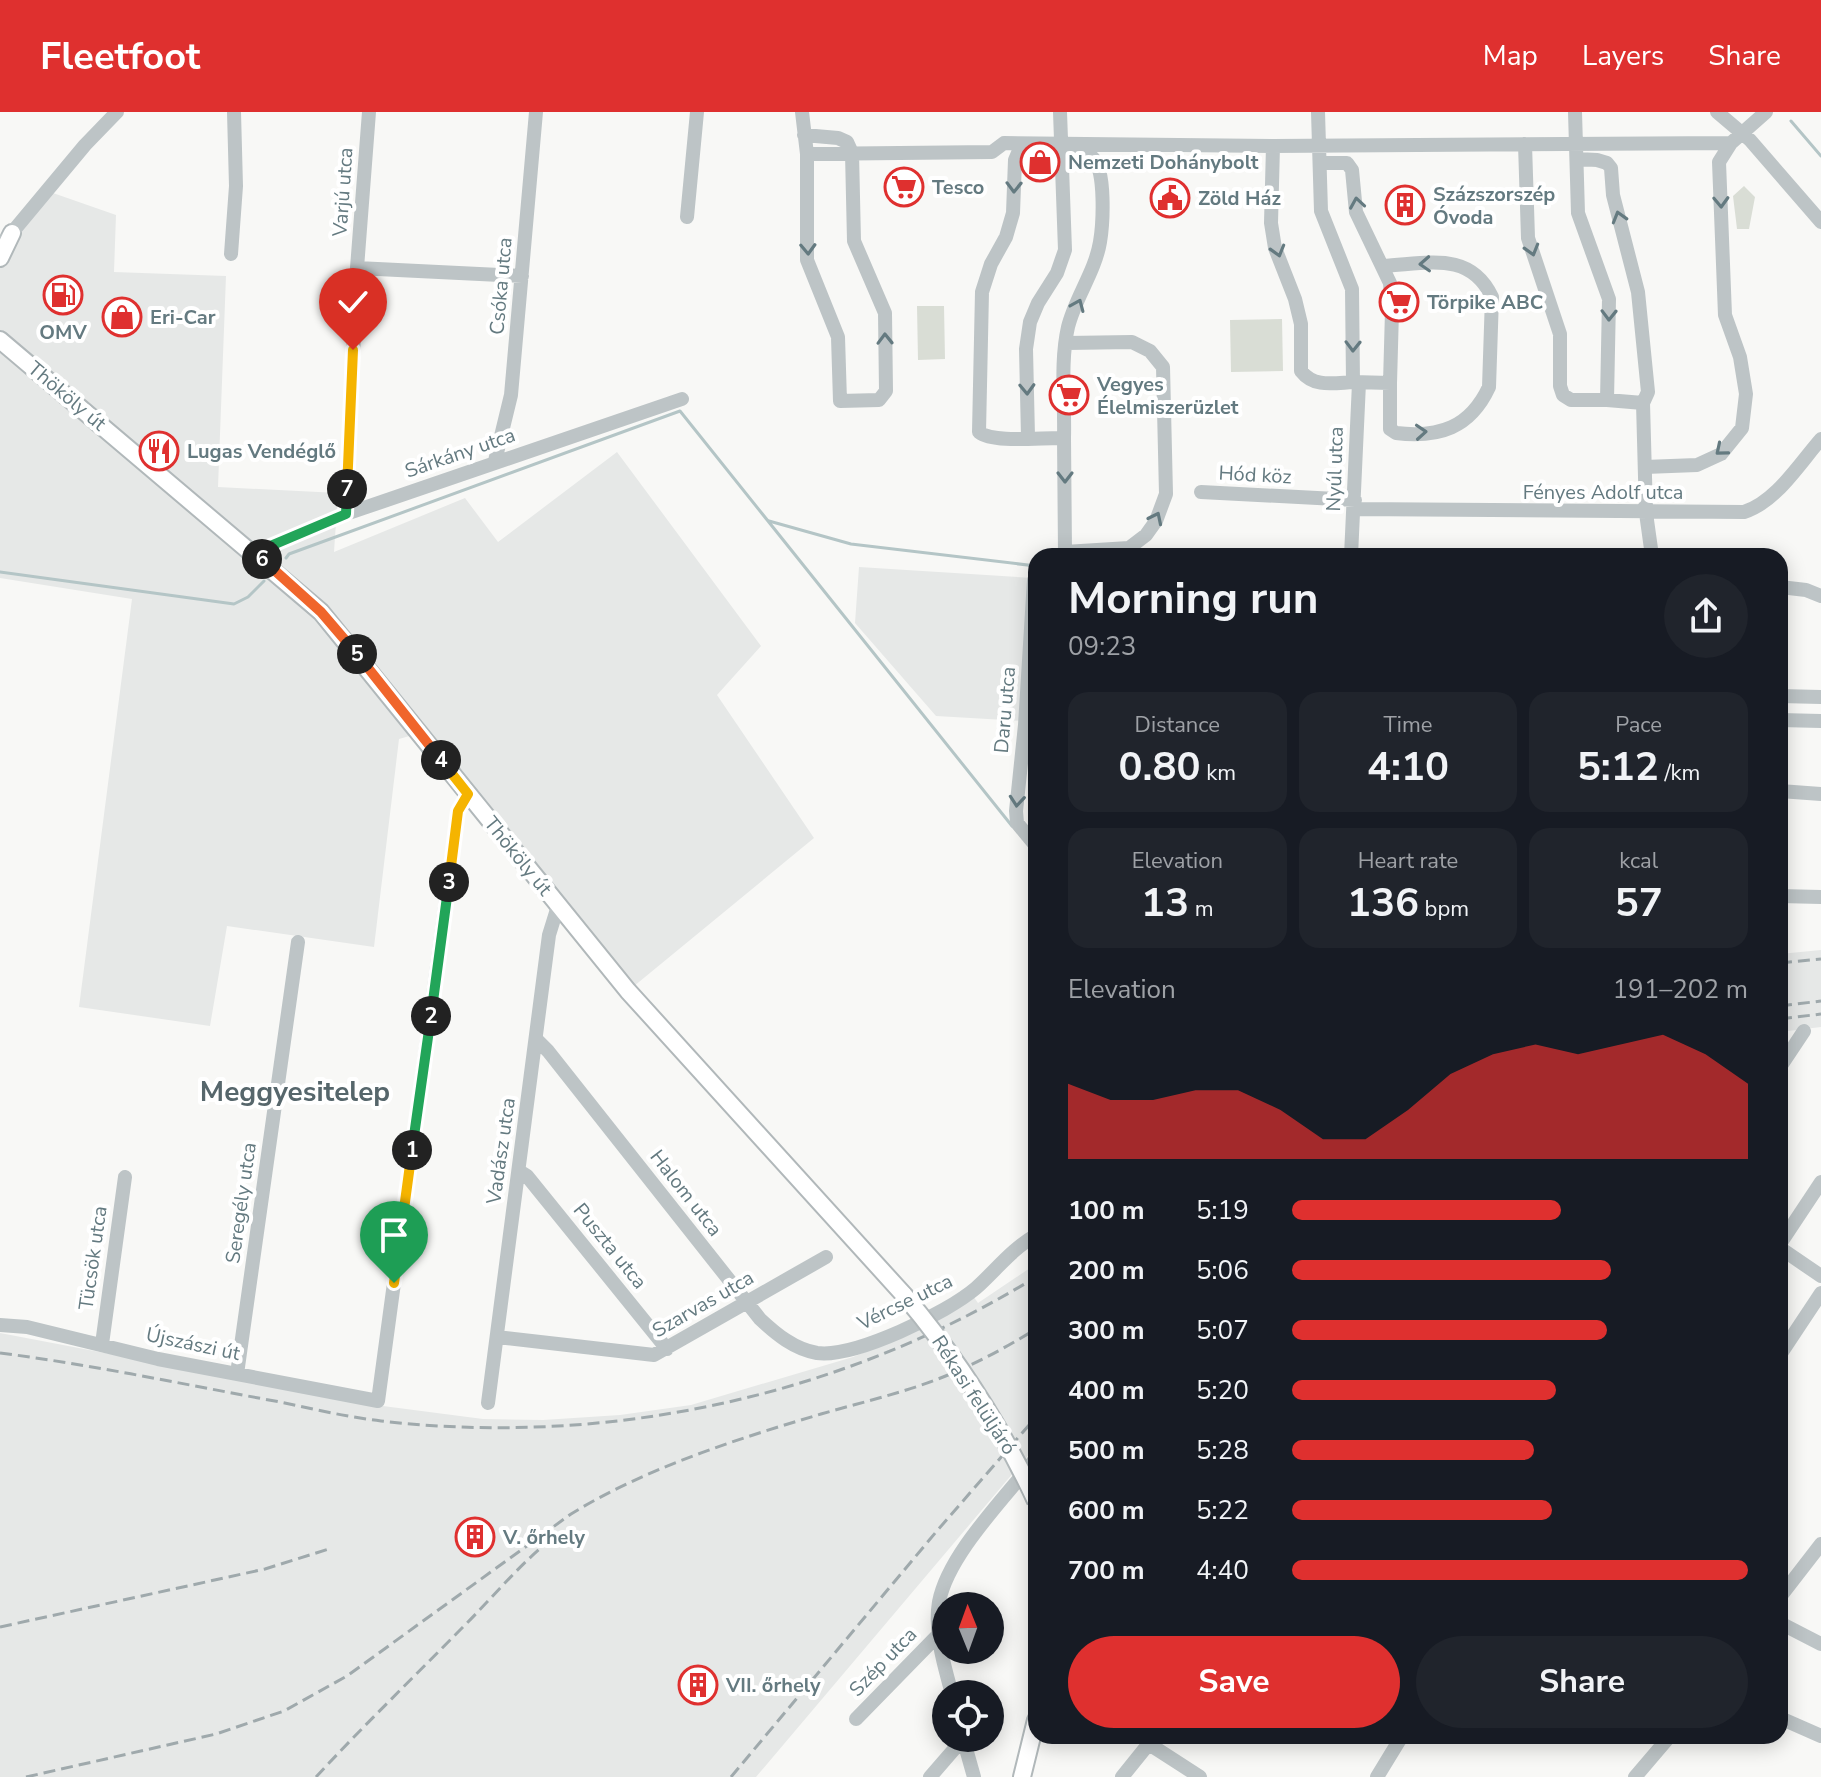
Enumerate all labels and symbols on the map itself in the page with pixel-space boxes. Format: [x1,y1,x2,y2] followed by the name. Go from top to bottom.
[1019,141,1061,183] shop icon: Nemzeti Dohánybolt
[326,146,360,239] street label: Varjú utca
[1068,149,1259,176] place label: Nemzeti Dohánybolt
[883,166,925,208] supermarket icon: Tesco
[932,174,984,201] place label: Tesco
[1149,177,1191,219] public building icon: Zöld Ház
[1005,181,1023,194] one-way arrow
[1433,181,1555,231] place label: Százszorszép Óvoda
[1384,184,1426,226] building icon: Százszorszép Óvoda
[1198,185,1281,212] place label: Zöld Ház
[1712,196,1729,209] one-way arrow
[1349,197,1366,210] one-way arrow
[1612,211,1628,225] one-way arrow
[483,236,519,336] street label: Csóka utca
[1523,242,1539,256] one-way arrow
[799,243,816,255] one-way arrow
[1269,244,1285,257] one-way arrow
[1418,255,1431,272] one-way arrow
[319,268,387,350] pin
[42,274,84,316] fuel station icon: OMV
[1378,281,1420,323] supermarket icon: Törpike ABC
[1427,289,1543,316] place label: Törpike ABC
[101,296,143,338] shop icon: Eri-Car
[1068,299,1084,314] one-way arrow
[150,304,216,331] place label: Eri-Car
[1600,309,1618,322] one-way arrow
[39,319,87,346] place label: OMV
[876,332,894,345] one-way arrow
[1345,340,1362,353] one-way arrow
[22,355,113,437] street label: Thököly út
[1096,371,1239,421] place label: Vegyes Élelmiszerüzlet
[1048,374,1090,416] supermarket icon: Vegyes Élelmiszerüzlet
[1019,383,1036,396] one-way arrow
[401,421,519,485] street label: Sárkány utca
[1415,424,1428,441] one-way arrow
[1320,426,1350,512] street label: Nyúl utca
[138,430,180,472] restaurant icon: Lugas Vendéglő
[187,438,336,465] place label: Lugas Vendéglő
[1715,440,1730,455] one-way arrow
[1218,460,1292,490] street label: Hód köz
[327,469,367,509] pin: 7
[1056,471,1073,484] one-way arrow
[1523,479,1683,506] street label: Fényes Adolf utca
[1146,511,1162,526] one-way arrow
[242,539,282,579] pin: 6
[337,634,377,674] pin: 5
[988,666,1022,754] street label: Daru utca
[421,740,461,780] pin: 4
[1009,795,1026,808] one-way arrow
[478,811,559,902] street label: Thököly út
[429,862,469,902] pin: 3
[411,996,451,1036] pin: 2
[200,1073,390,1111] district label: Meggyesitelep
[480,1096,522,1207] street label: Vadász utca
[392,1130,432,1170] pin: 1
[219,1141,263,1265] street label: Seregély utca
[644,1144,728,1242] street label: Halom utca
[567,1197,653,1295] street label: Puszta utca
[360,1201,428,1283] pin
[72,1204,114,1312] street label: Tücsök utca
[647,1264,759,1344] street label: Szarvas utca
[852,1267,957,1337] street label: Vércse utca
[144,1321,243,1367] street label: Újszászi út
[925,1330,1023,1460] street label: Rékasi felüljáró
[454,1516,496,1558] building icon: V. őrhely
[502,1524,586,1551] place label: V. őrhely
[932,1592,1004,1664] north arrow
[843,1621,923,1703] street label: Szép utca
[677,1664,719,1706] building icon: VII. őrhely
[725,1672,821,1699] place label: VII. őrhely

